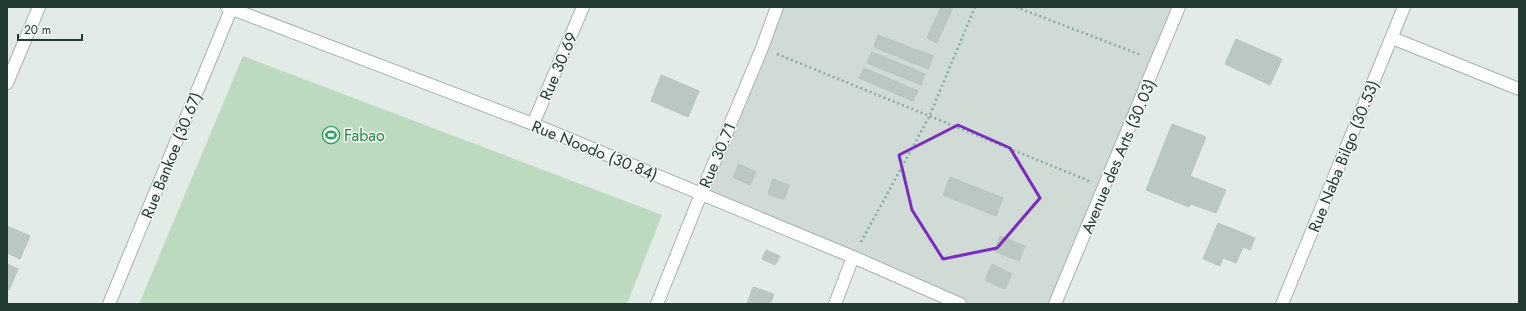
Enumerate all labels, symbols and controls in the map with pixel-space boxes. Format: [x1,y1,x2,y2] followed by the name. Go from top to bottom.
[18,16,82,42] scale bar
[24,21,51,39] text: 20 m
[534,29,583,104] street label: Rue 30.69
[1075,75,1161,237] street label: Avenue des Arts (30.03)
[1302,77,1385,236] street label: Rue Naba Bilgo (30.53)
[136,88,207,222] street label: Rue Bankoe (30.67)
[528,115,661,186] street label: Rue Noodo (30.84)
[693,119,742,192] street label: Rue 30.71
[344,124,385,147] place label: Fabao
[321,125,341,145] sports icon: Fabao

